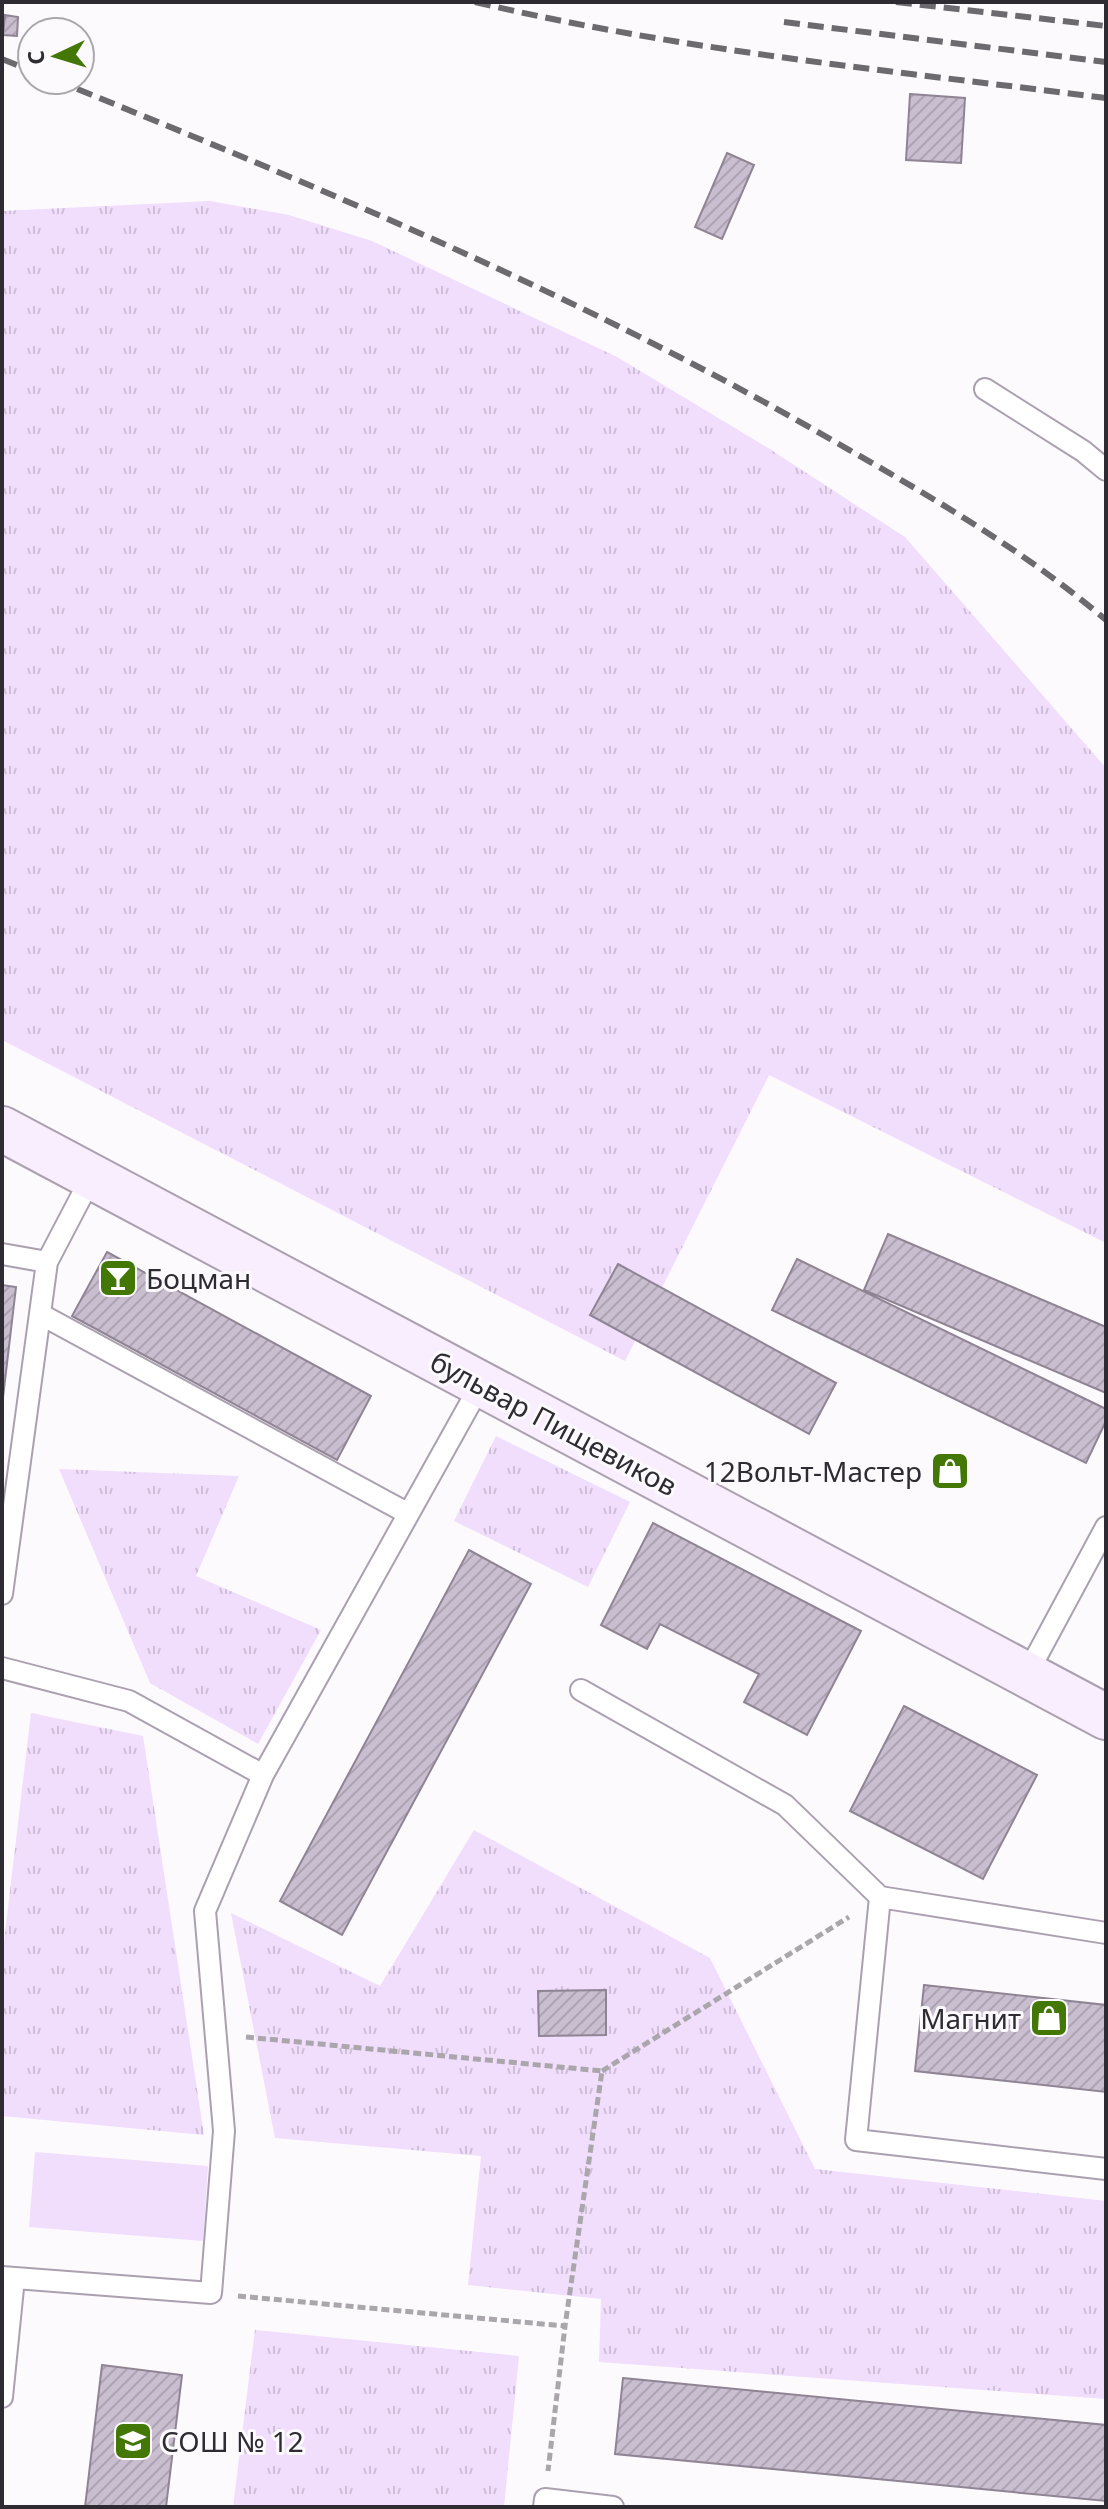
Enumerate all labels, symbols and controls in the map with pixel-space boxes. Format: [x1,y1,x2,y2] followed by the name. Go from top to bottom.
[16,16,96,96] north arrow
[20,49,51,66] text: С
[97,1257,139,1299] bar icon: Боцман
[146,1259,251,1297] place label: Боцман
[424,1342,684,1504] street label: бульвар Пищевиков
[929,1450,971,1492] shop icon: 12Вольт-Мастер
[704,1452,922,1490] place label: 12Вольт-Мастер
[1028,1997,1070,2039] shop icon: Магнит
[920,1999,1021,2037] place label: Магнит
[112,2420,154,2462] school or university icon: СОШ № 12
[161,2422,304,2460] place label: СОШ № 12

